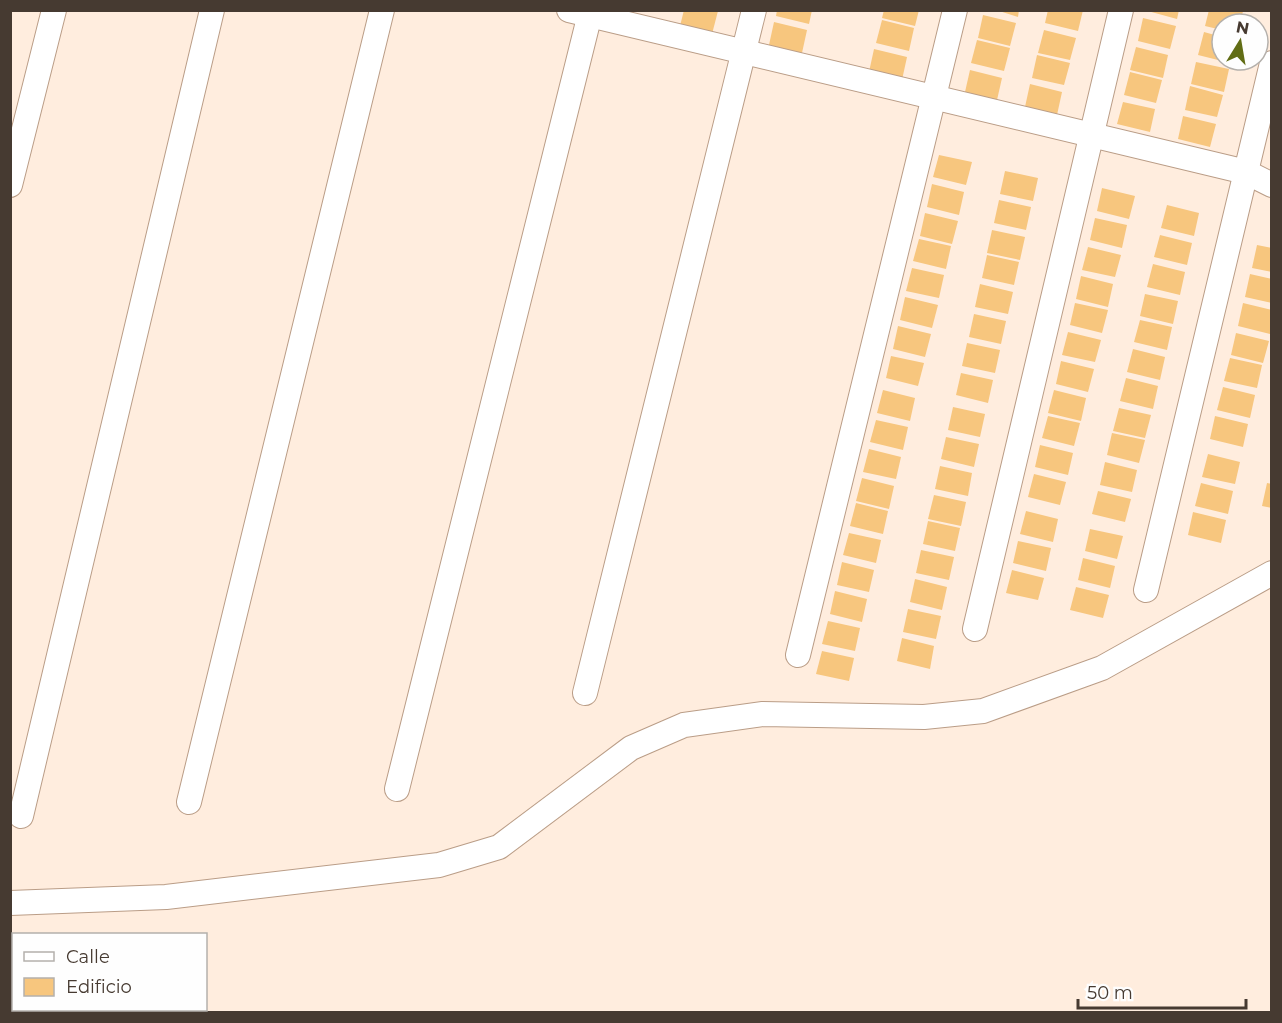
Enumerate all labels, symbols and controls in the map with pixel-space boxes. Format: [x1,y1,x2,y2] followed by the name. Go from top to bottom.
[1210,12,1270,72] north arrow
[1235,17,1251,38] text: N
[12,933,207,1011] legend
[66,946,110,968] text: Calle
[1078,972,1246,1010] scale bar
[66,976,132,998] text: Edificio
[1087,982,1133,1004] text: 50 m

